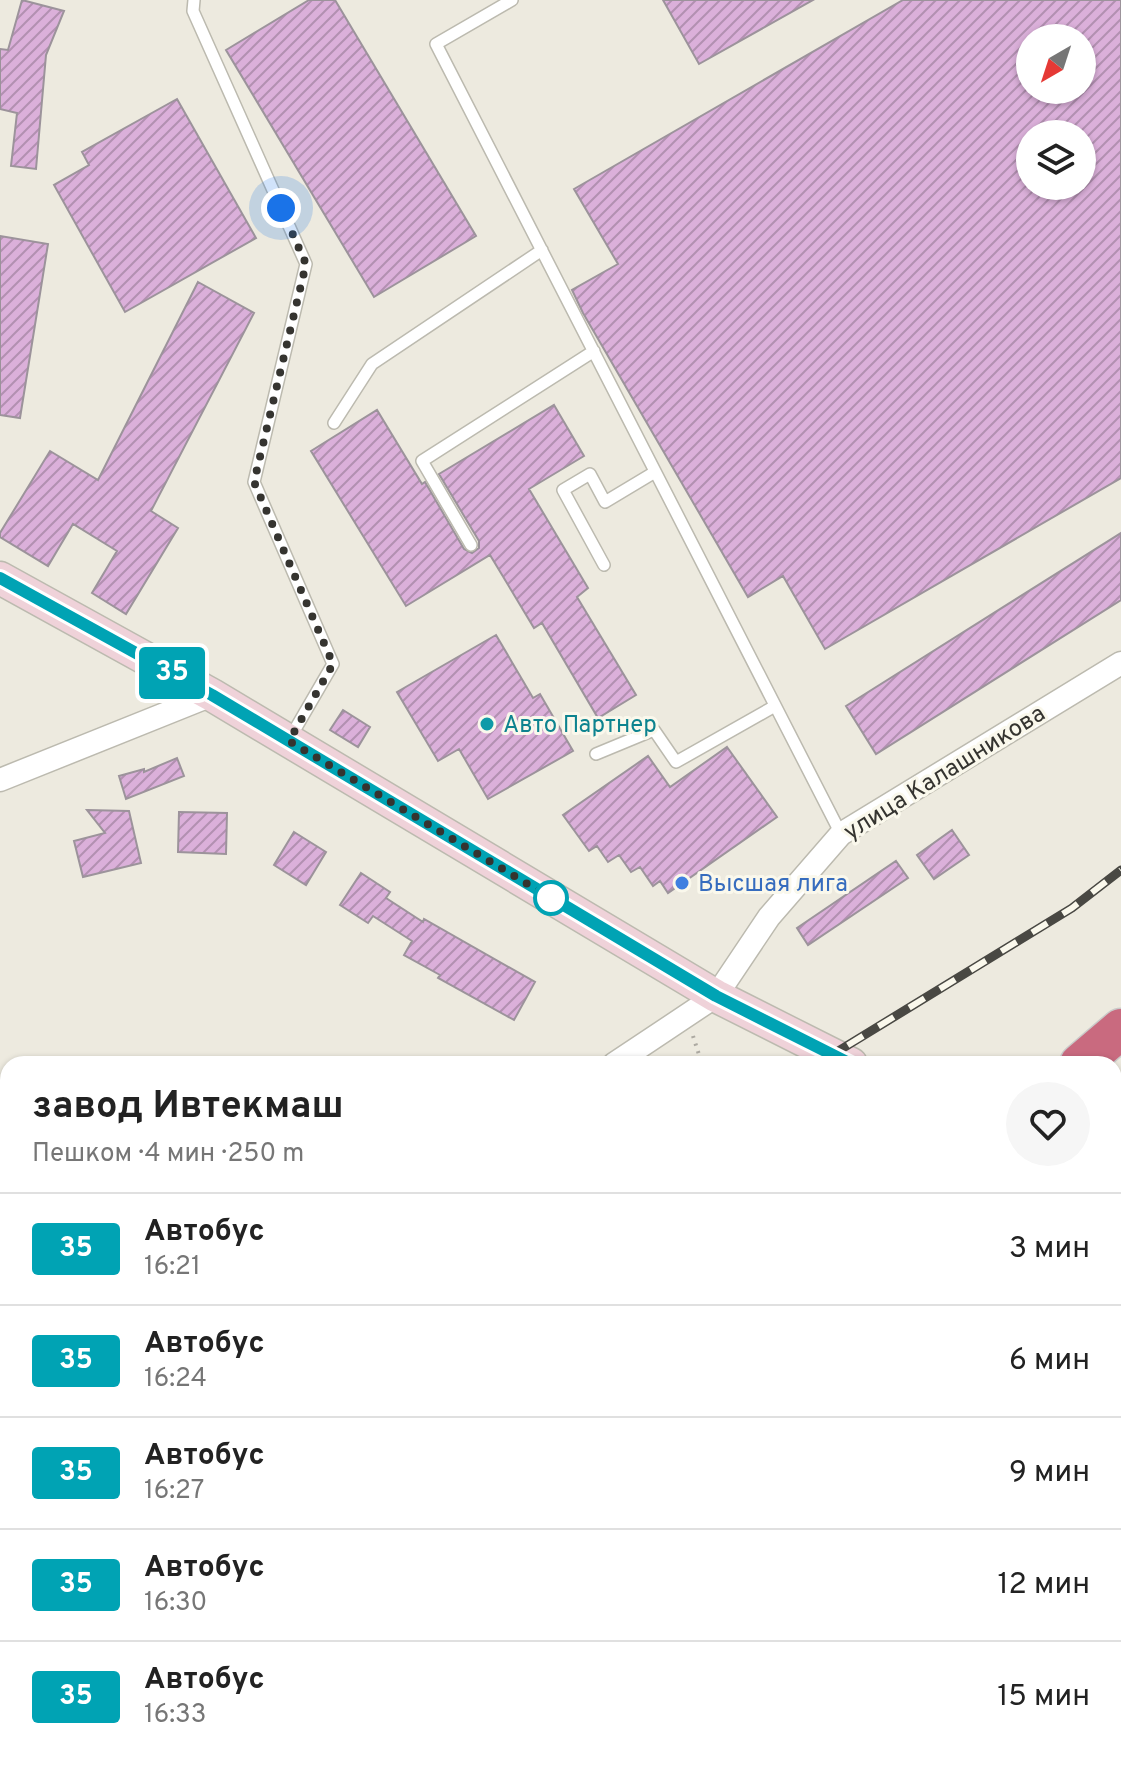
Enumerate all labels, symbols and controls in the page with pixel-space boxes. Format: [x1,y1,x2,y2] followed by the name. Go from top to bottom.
[1016,24,1096,104] north arrow
[1016,24,1096,200] map controls
[1016,120,1096,200] button: layers
[261,188,301,228] your location
[136,647,208,699] line badge: 35
[155,655,189,691] text: 35
[839,699,1051,848] street label: улица Калашникова
[503,711,657,741] place label: Авто Партнер
[478,715,496,733] marker: Авто Партнер
[698,870,848,900] place label: Высшая лига
[673,874,691,892] marker: Высшая лига
[534,881,568,915] unlabelled marker
[1006,1082,1090,1166] button: heart
[32,1083,344,1132] text: завод Ивтекмаш
[32,1138,304,1171] text: Пешком · 4 мин · 250 m
[144,1214,265,1251] text: Автобус
[59,1231,93,1267] text: 35
[1009,1231,1090,1268] text: 3 мин
[144,1251,201,1284] text: 16:21
[144,1326,265,1363] text: Автобус
[59,1343,93,1379] text: 35
[1009,1343,1090,1380] text: 6 мин
[144,1363,207,1396] text: 16:24
[144,1438,265,1475] text: Автобус
[59,1455,93,1491] text: 35
[1009,1455,1090,1492] text: 9 мин
[144,1475,204,1508] text: 16:27
[144,1550,265,1587] text: Автобус
[59,1567,93,1603] text: 35
[997,1567,1090,1604] text: 12 мин
[144,1587,207,1620] text: 16:30
[144,1662,265,1699] text: Автобус
[59,1679,93,1715] text: 35
[997,1679,1090,1716] text: 15 мин
[144,1699,206,1732] text: 16:33

